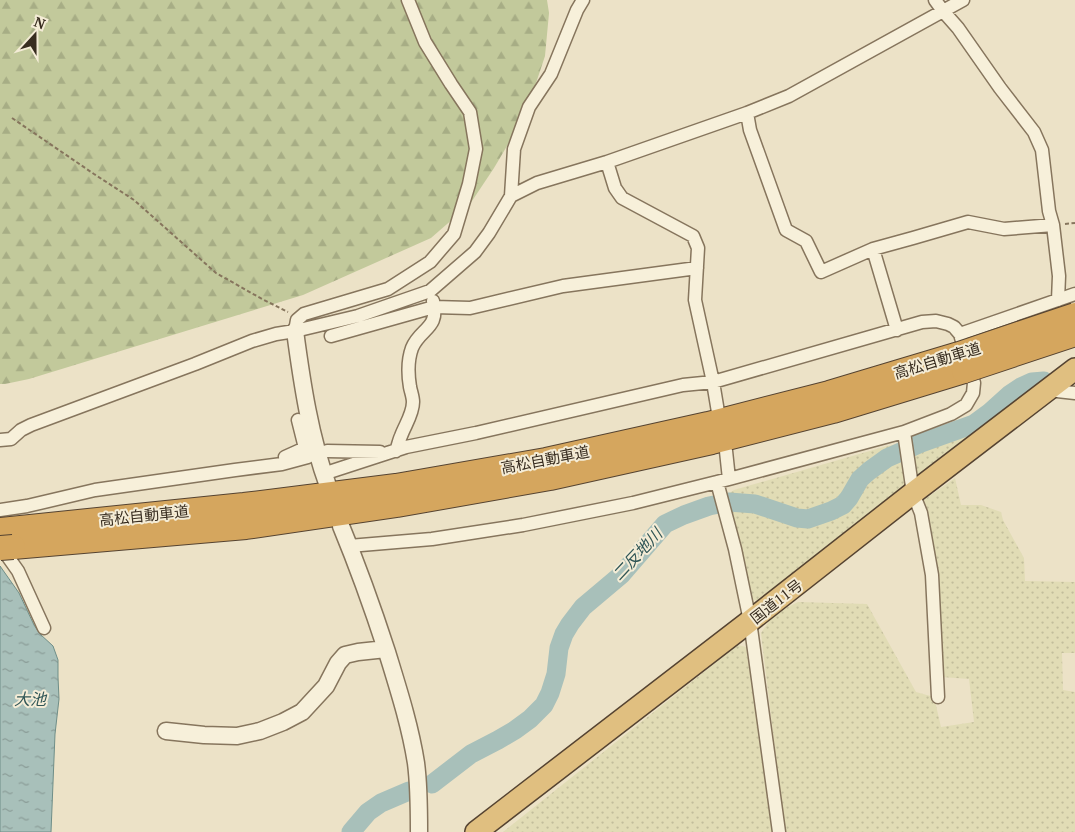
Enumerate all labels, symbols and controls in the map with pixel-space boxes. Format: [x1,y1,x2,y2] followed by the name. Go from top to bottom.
[10,10,60,60] north arrow
[31,12,49,33] text: N
[891,337,983,383] street label: 高松自動車道
[499,441,591,477] street label: 高松自動車道
[98,500,190,530] street label: 高松自動車道
[607,522,668,585] water label: 二反地川
[746,574,806,628] street label: 国道11号
[14,688,48,710] water label: 大池

